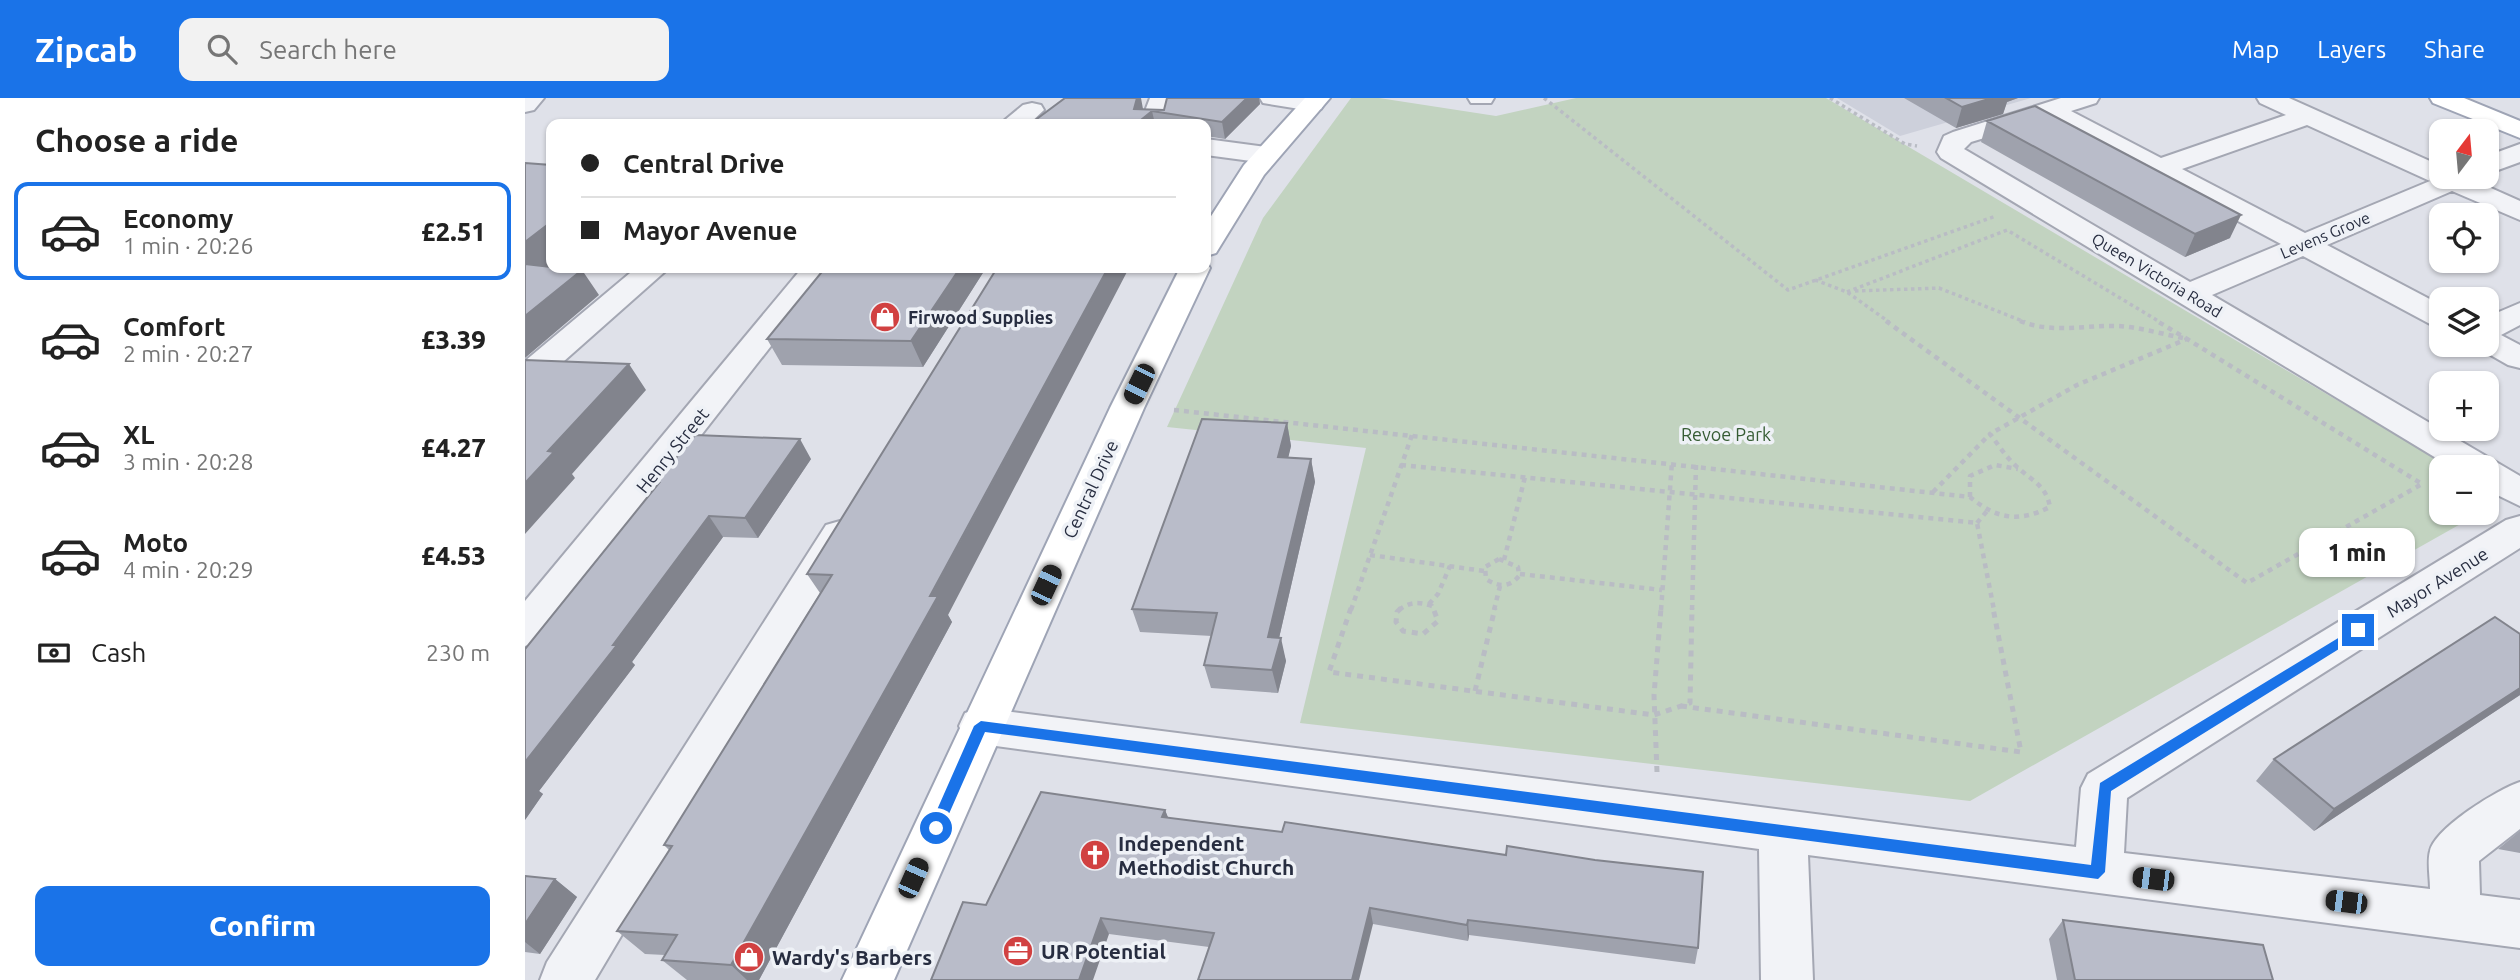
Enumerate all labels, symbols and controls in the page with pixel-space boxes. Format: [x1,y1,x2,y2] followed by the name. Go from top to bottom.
[179,18,669,81] search box
[203,30,241,68] icon: search
[35,31,137,68] text: Zipcab
[259,35,397,64] text: Search here
[2232,36,2279,63] text: Map
[2317,36,2386,63] text: Layers
[2424,36,2485,63] text: Share
[2429,119,2499,189] north arrow
[2429,119,2499,525] map controls
[35,122,238,158] text: Choose a ride
[623,149,785,178] text: Central Drive
[39,200,102,263] icon: car
[2429,203,2499,273] button: locate
[123,204,233,233] text: Economy
[2277,208,2373,262] street label: Levens Grove
[623,216,798,245] text: Mayor Avenue
[421,217,486,246] text: £2.51
[2089,229,2225,321] street label: Queen Victoria Road
[123,233,254,258] text: 1 min · 20:26
[2429,287,2499,357] button: layers
[868,300,902,334] shop icon: Firwood Supplies
[908,307,1053,327] place label: Firwood Supplies
[39,308,102,371] icon: car
[123,312,226,341] text: Comfort
[421,325,486,354] text: £3.39
[123,341,254,366] text: 2 min · 20:27
[1121,361,1158,407] car
[2429,371,2499,441] button: +
[632,404,712,496] street label: Henry Street
[39,416,102,479] icon: car
[123,420,154,449] text: XL
[1681,424,1771,444] park label: Revoe Park
[421,433,486,462] text: £4.27
[1059,437,1121,541] street label: Central Drive
[123,449,254,474] text: 3 min · 20:28
[2429,455,2499,525] button: −
[39,524,102,587] icon: car
[123,528,188,557] text: Moto
[2300,528,2416,578] callout: 1 min
[2328,540,2386,565] text: 1 min
[421,541,486,570] text: £4.53
[2383,543,2491,621] street label: Mayor Avenue
[123,557,254,582] text: 4 min · 20:29
[1028,562,1065,608] car
[2342,614,2374,646] route end
[35,634,73,672] icon: cash
[91,638,146,667] text: Cash
[426,640,490,665] text: 230 m
[920,812,952,844] route start
[1118,831,1294,879] place label: Independent Methodist Church
[1078,838,1112,872] church icon: Independent Methodist Church
[895,855,932,901] car
[2131,866,2176,892] car
[35,886,490,966] button: Confirm
[2324,889,2369,915] car
[1001,934,1035,968] office icon: UR Potential
[1041,939,1166,963] place label: UR Potential
[732,940,766,974] shop icon: Wardy's Barbers
[772,945,932,969] place label: Wardy's Barbers

